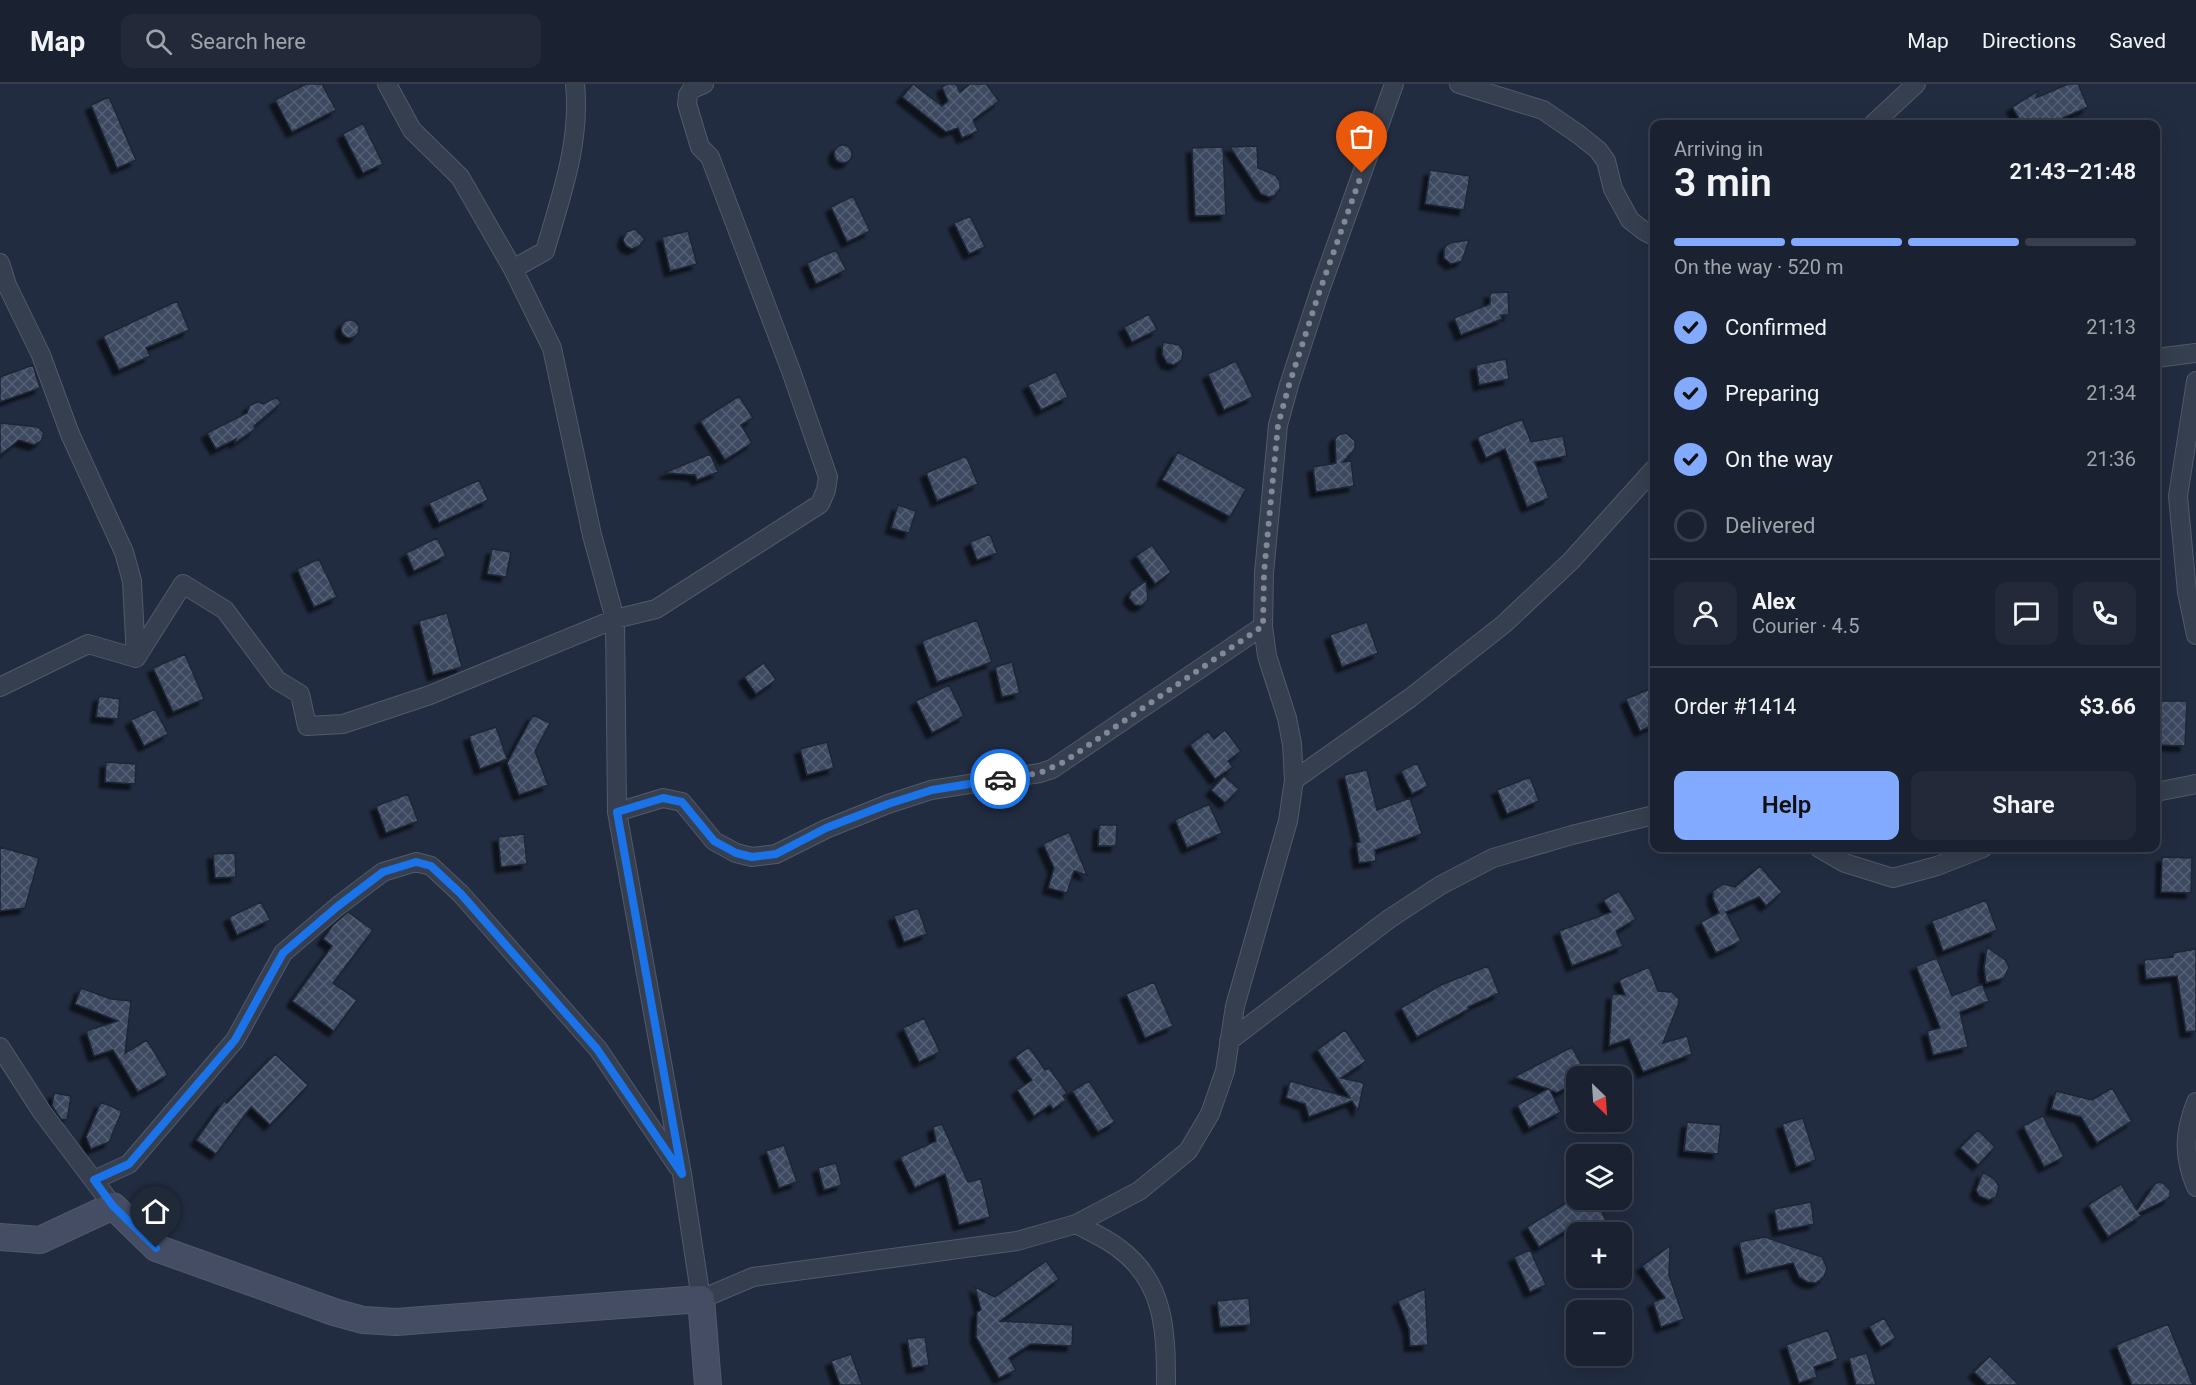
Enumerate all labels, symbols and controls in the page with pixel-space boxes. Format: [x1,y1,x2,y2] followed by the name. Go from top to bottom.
[121,14,541,68] search box
[30,25,85,58] text: Map
[142,25,175,58] icon: search
[190,29,306,54] text: Search here
[1907,29,1949,53] text: Map
[1982,29,2076,53] text: Directions
[2109,29,2166,53] text: Saved
[1336,111,1387,173] pin
[1345,120,1378,153] icon: bag
[1674,137,1763,161] text: Arriving in
[2009,159,2136,184] text: 21:43–21:48
[1674,160,1772,206] text: 3 min
[1674,255,1843,279] text: On the way · 520 m
[1674,311,1707,344] icon: check
[1725,315,1827,340] text: Confirmed
[2086,315,2136,339] text: 21:13
[1674,377,1707,410] icon: check
[1725,381,1819,406] text: Preparing
[2086,381,2136,405] text: 21:34
[1674,443,1707,476] icon: check
[1725,447,1833,472] text: On the way
[2086,447,2136,471] text: 21:36
[1725,513,1815,538] text: Delivered
[1674,582,1737,645] button: person
[1995,582,2058,645] button: chat
[2073,582,2136,645] button: phone
[1752,589,1796,614] text: Alex
[1752,614,1859,638] text: Courier · 4.5
[1674,694,1796,719] text: Order #1414
[2079,694,2136,719] text: $3.66
[970,749,1030,809] courier
[984,763,1017,796] icon: car
[1674,771,1899,840] button: Help
[1911,771,2136,840] button: Share
[1566,1066,1632,1132] north arrow
[1566,1066,1632,1366] map controls
[1566,1144,1632,1210] button: layers
[130,1186,181,1248] pin
[139,1195,172,1228] icon: home
[1566,1222,1632,1288] button: +
[1566,1300,1632,1366] button: −

